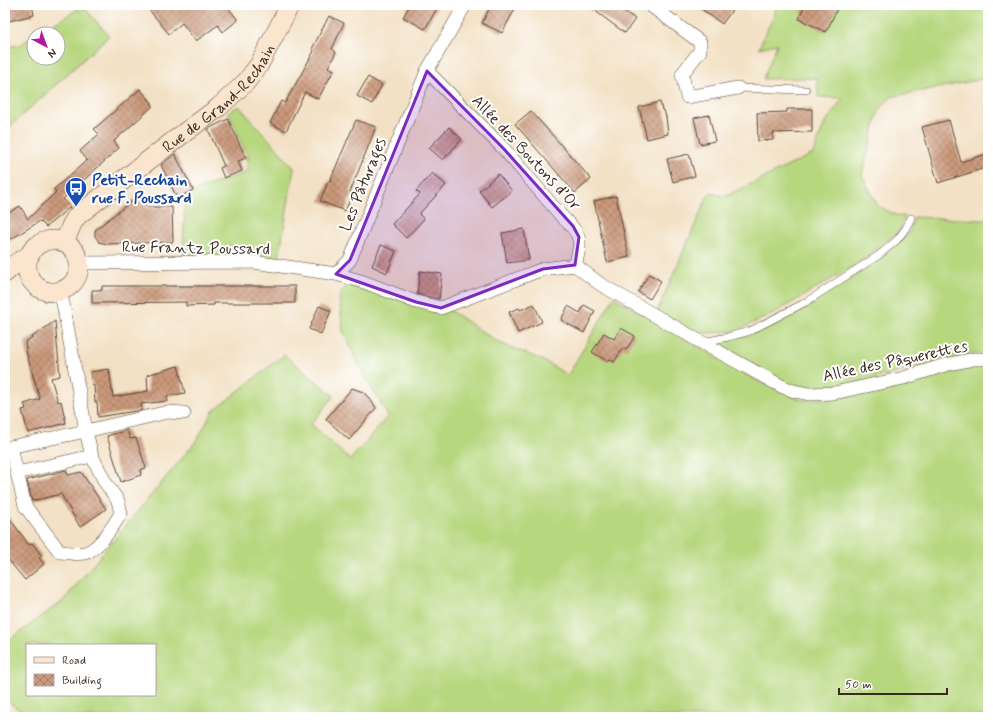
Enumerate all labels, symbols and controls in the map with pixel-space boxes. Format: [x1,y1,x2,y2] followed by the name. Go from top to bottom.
[26,26,66,66] north arrow
[158,41,280,158] street label: Rue de Grand-Rechain
[45,45,59,60] text: N
[467,91,585,216] street label: Allée des Boutons d’Or
[335,135,393,235] street label: Les Pâturages
[92,170,192,209] place label: Petit-Rechain rue F. Poussard
[63,175,89,208] bus stop icon: Petit-Rechain rue F. Poussard
[122,237,270,260] street label: Rue Frantz Poussard
[821,336,970,387] street label: Allée des Pâquerettes
[26,644,156,696] legend
[62,653,86,669] text: Road
[839,670,947,696] scale bar
[62,673,102,690] text: Building
[845,677,872,693] text: 50 m

